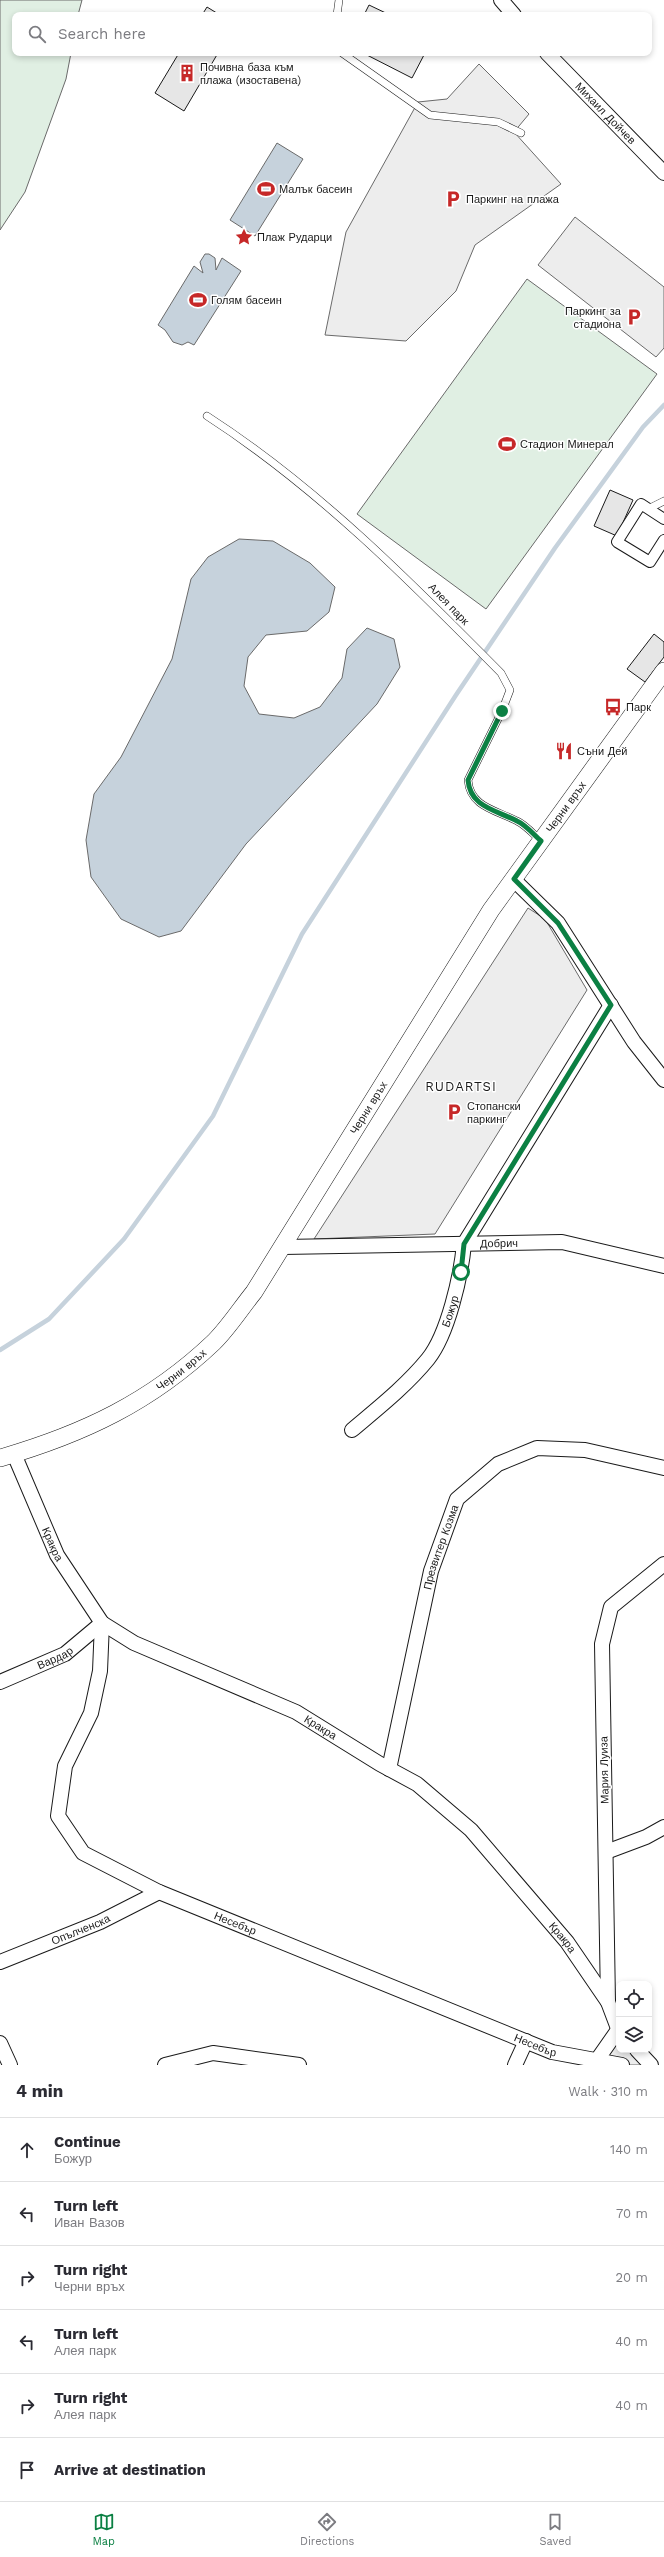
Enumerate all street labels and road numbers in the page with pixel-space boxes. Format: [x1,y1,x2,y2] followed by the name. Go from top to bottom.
[572,80,638,147] street label: Михаил Дойчев
[426,581,472,628] street label: Алея парк
[543,779,589,835] street label: Черни връх
[347,1079,390,1137] street label: Черни връх
[480,1237,518,1250] street label: Добрич
[439,1294,461,1329] street label: Божур
[154,1346,209,1394] street label: Черни връх
[421,1502,462,1591] street label: Презвитер Козма
[39,1525,66,1565] street label: Кракра
[35,1644,76,1672] street label: Вардар
[302,1713,340,1743] street label: Кракра
[597,1735,612,1804] street label: Мария Луиза
[212,1909,258,1938] street label: Несебър
[50,1912,113,1948] street label: Опълченска
[546,1920,579,1956] street label: Кракра
[512,2031,557,2060] street label: Несебър

